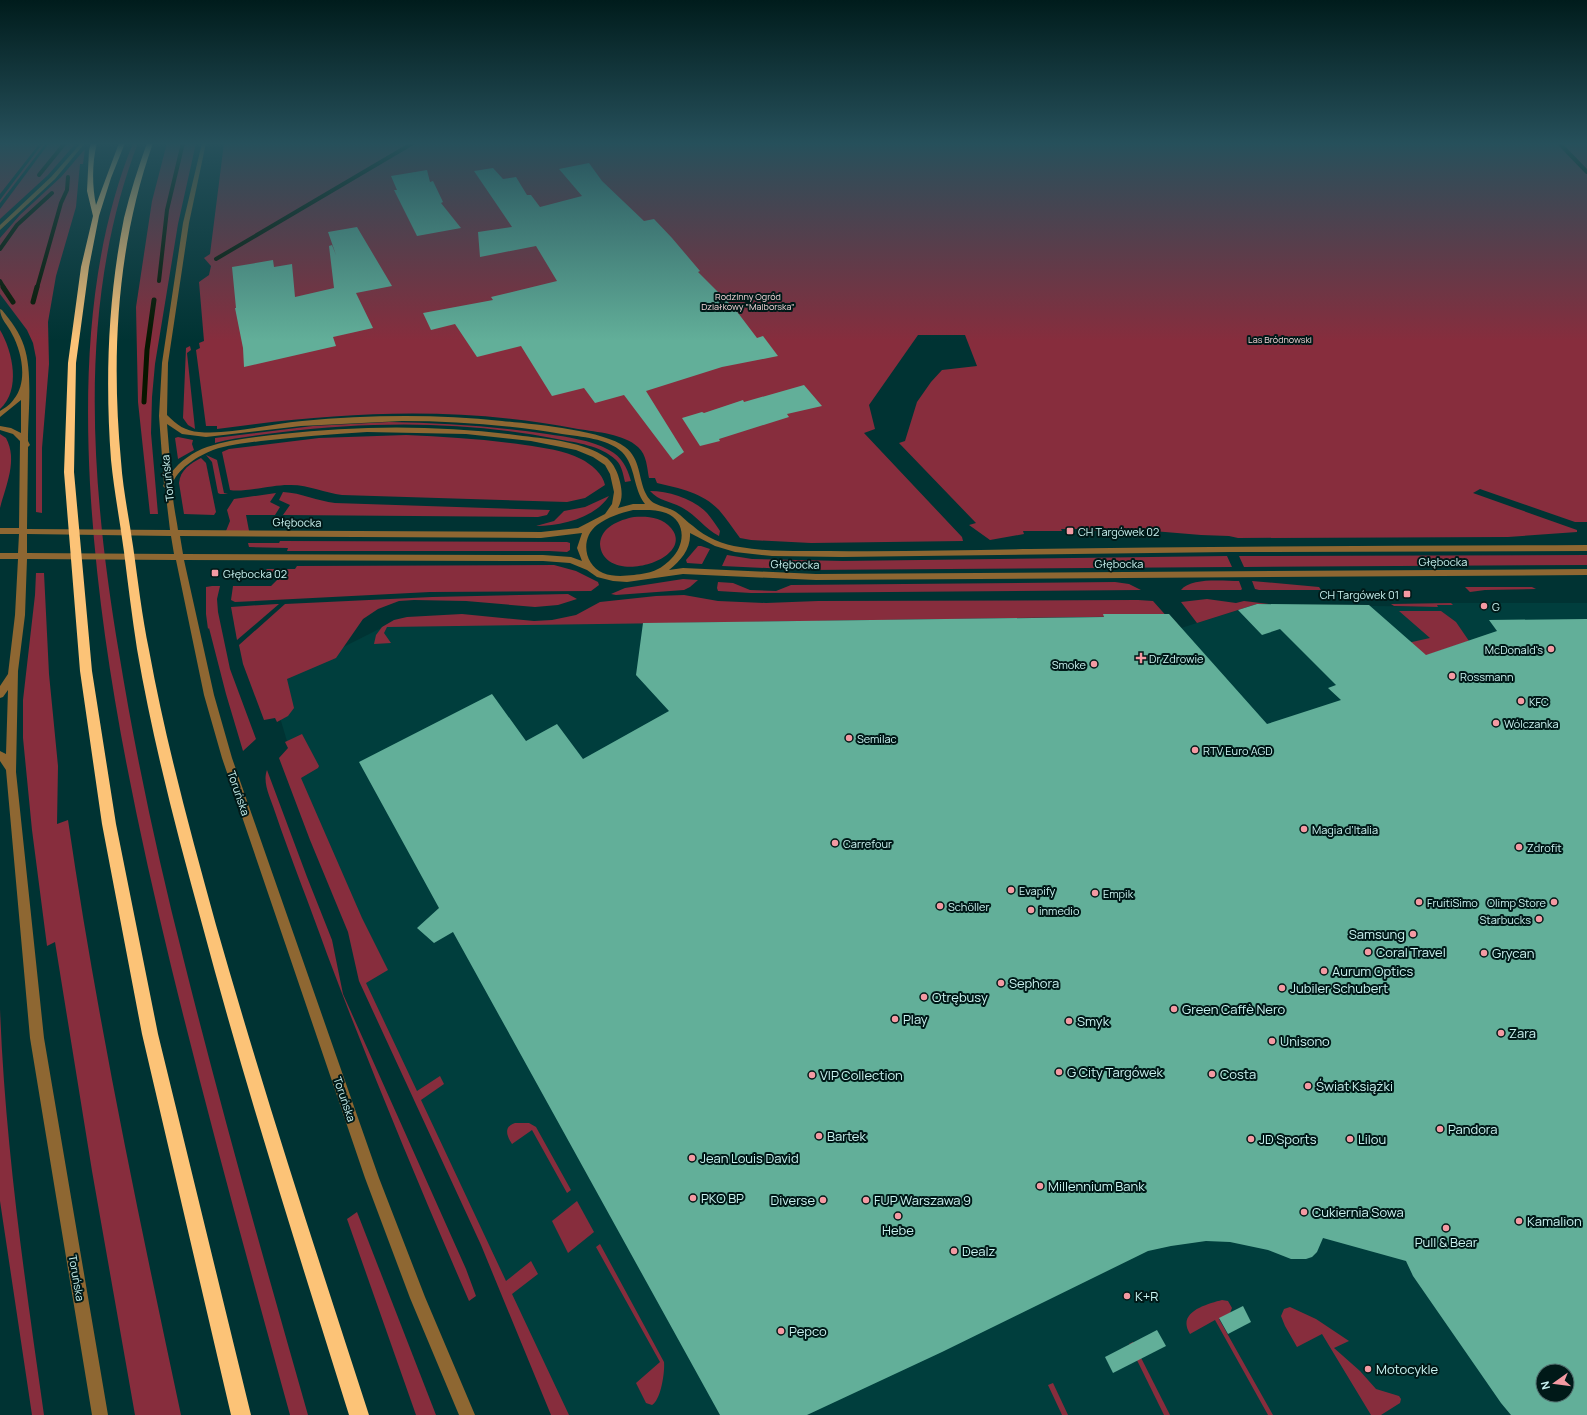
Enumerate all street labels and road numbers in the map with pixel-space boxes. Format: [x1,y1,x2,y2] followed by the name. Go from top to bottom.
[157,454,177,502] street label: Toruńska
[272,514,322,530] street label: Głębocka
[1419,554,1467,569] street label: Głębocka
[770,556,820,572] street label: Głębocka
[1095,556,1143,571] street label: Głębocka
[224,769,254,817] street label: Toruńska
[330,1075,360,1123] street label: Toruńska
[66,1254,88,1302] street label: Toruńska

